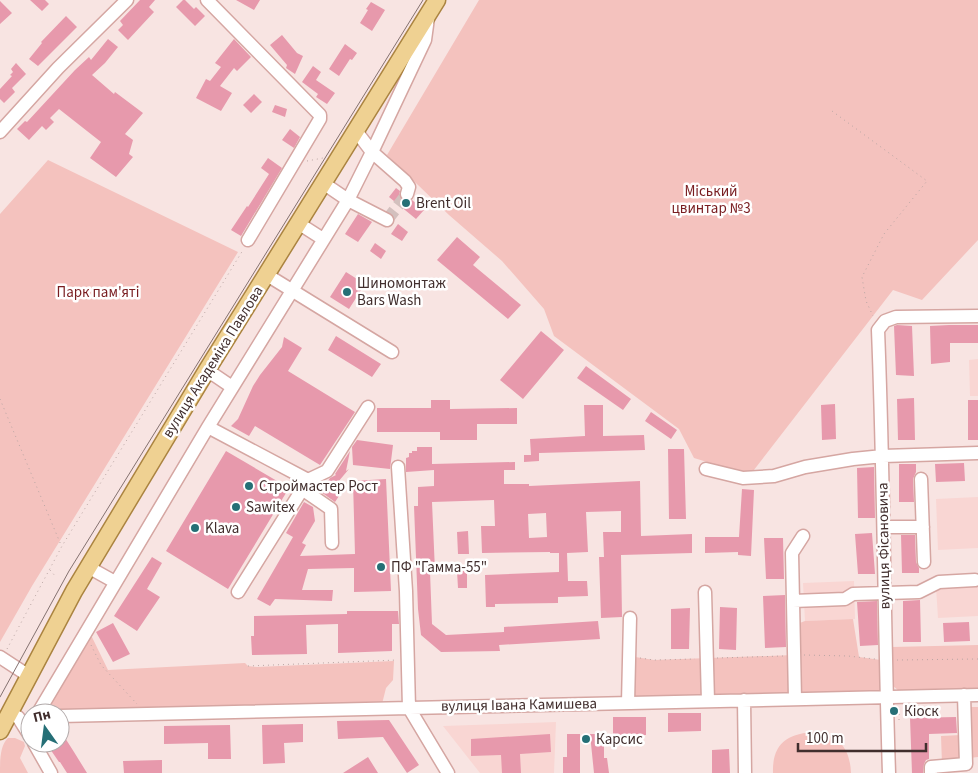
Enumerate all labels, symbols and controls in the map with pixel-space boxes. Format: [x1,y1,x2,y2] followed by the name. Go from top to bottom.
[671,181,751,219] park label: Міський цвинтар №3
[416,193,471,214] place label: Brent Oil
[400,197,412,209] marker: Brent Oil
[357,273,446,311] place label: Шиномонтаж Bars Wash
[57,282,139,303] park label: Парк пам'яті
[158,282,268,442] street label: вулиця Академіка Павлова
[341,286,353,298] marker: Шиномонтаж Bars Wash
[259,476,378,497] place label: Строймастер Рост
[243,480,255,492] marker: Строймастер Рост
[872,482,896,610] street label: вулиця Фісановича
[246,497,295,518] place label: Sawitex
[230,501,242,513] marker: Sawitex
[205,518,239,539] place label: Klava
[189,522,201,534] marker: Klava
[391,557,487,578] place label: ПФ "Гамма-55"
[375,561,387,573] marker: ПФ "Гамма-55"
[441,693,597,717] street label: вулиця Івана Камишева
[904,701,939,722] place label: Кіоск
[20,703,70,753] north arrow
[31,705,53,728] text: Пн
[888,705,900,717] marker: Кіоск
[798,720,926,752] scale bar
[806,728,844,749] text: 100 m
[596,729,643,750] place label: Карсис
[580,733,592,745] marker: Карсис

